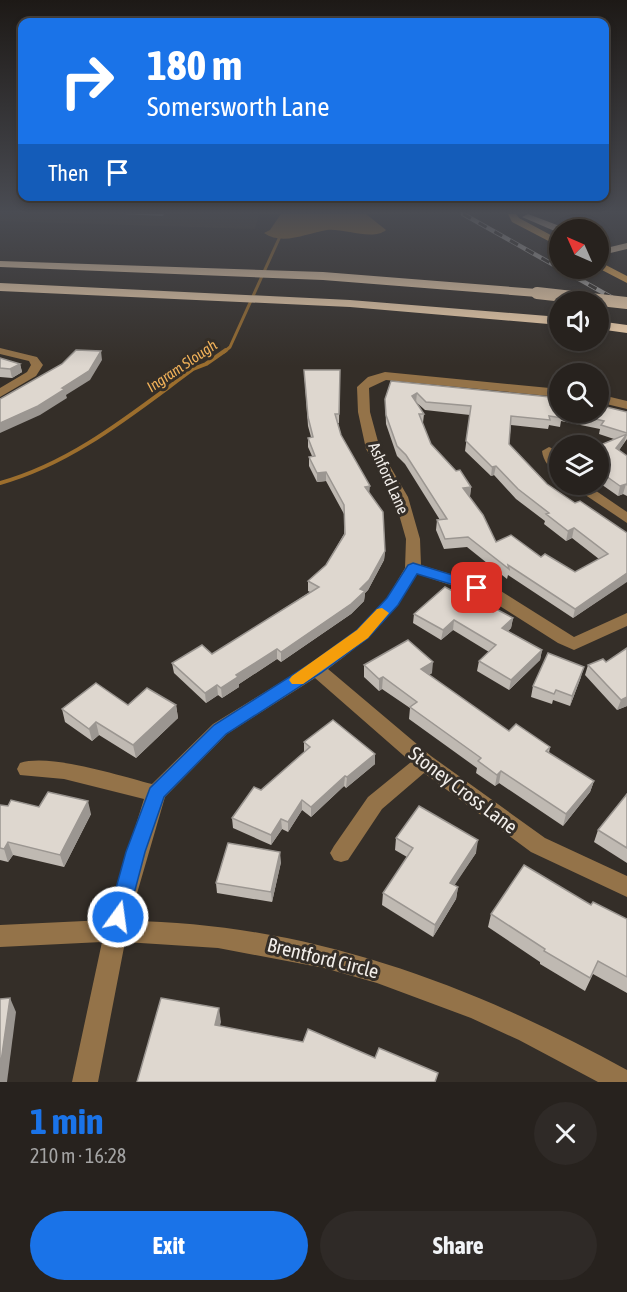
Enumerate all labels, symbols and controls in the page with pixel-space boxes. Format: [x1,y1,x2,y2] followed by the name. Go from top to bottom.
[147,41,242,89] text: 180 m
[48,42,126,120] icon: right
[147,91,329,122] text: Somersworth Lane
[101,156,134,189] icon: arrive
[48,160,89,186] text: Then
[549,219,609,279] north arrow
[549,219,609,495] map controls
[549,291,609,351] button: sound
[144,336,220,395] water label: Ingram Slough
[549,363,609,423] button: search
[549,435,609,495] button: layers
[365,439,413,517] street label: Ashford Lane
[451,562,502,613] pin
[460,571,493,604] icon: arrive
[405,741,522,838] street label: Stoney Cross Lane
[86,885,150,949] position arrow
[265,933,381,982] street label: Brentford Circle
[30,1100,104,1142] text: 1 min
[534,1102,597,1165] button: close
[30,1144,126,1167] text: 210 m · 16:28
[30,1211,308,1280] button: Exit
[320,1211,597,1280] button: Share

